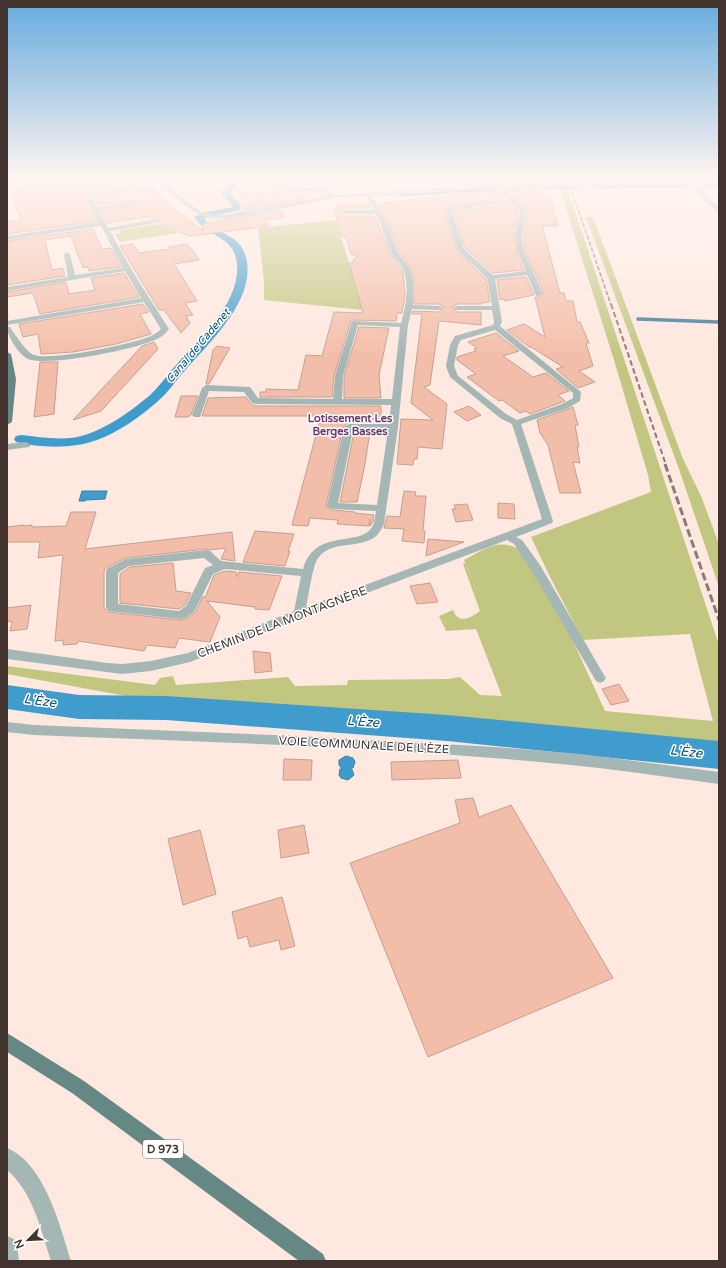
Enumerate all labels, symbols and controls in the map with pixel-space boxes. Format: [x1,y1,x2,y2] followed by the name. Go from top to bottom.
[163,305,234,386] water label: Canal de Cadenet
[308,412,393,439] district label: Lotissement Les Berges Basses
[195,583,369,661] street label: CHEMIN DE LA MONTAGNÈRE
[23,691,58,711] water label: L'Èze
[346,713,380,731] water label: L'Èze
[278,734,450,756] street label: VOIE COMMUNALE DE L'ÈZE
[669,742,704,762] water label: L'Èze
[143,1140,183,1158] road number: D 973
[8,1220,48,1260] north arrow
[12,1237,27,1251] text: N

